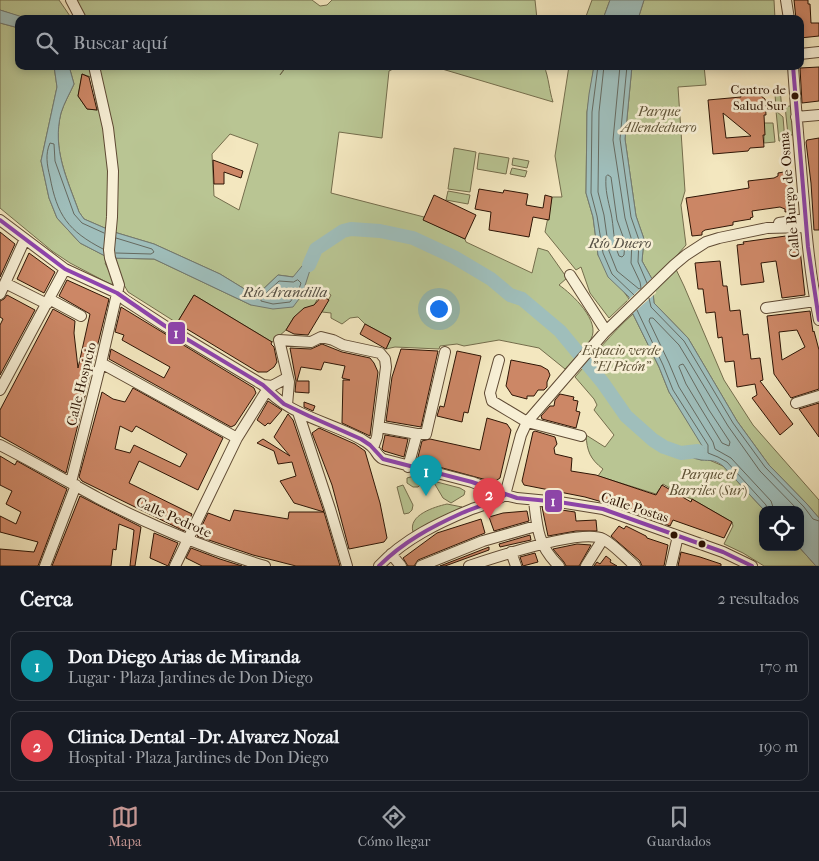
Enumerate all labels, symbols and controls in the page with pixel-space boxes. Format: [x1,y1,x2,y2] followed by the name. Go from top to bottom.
[15,15,804,70] search box
[33,29,61,57] icon: search
[73,32,167,54] text: Buscar aquí
[730,82,787,113] place label: Centro de Salud Sur
[790,91,800,101] marker: Centro de Salud Sur
[619,103,697,136] park label: Parque Allendeduero
[776,131,803,258] street label: Calle Burgo de Osma
[588,234,651,252] water label: Río Duero
[242,283,328,301] water label: Río Arandilla
[426,296,452,322] your location
[167,321,186,345] line badge: 1
[174,325,179,342] text: 1
[63,341,100,428] street label: Calle Hospicio
[581,342,661,375] park label: Espacio verde "El Picón"
[410,455,442,496] pin: 1
[668,466,747,499] park label: Parque el Barriles (Sur)
[473,478,505,519] pin: 2
[599,488,671,526] street label: Calle Postas
[544,489,563,513] line badge: 1
[133,493,214,542] street label: Calle Pedrote
[551,493,556,510] text: 1
[759,506,804,551] map controls
[759,506,804,551] button: locate
[669,530,679,540] unlabelled marker
[697,539,707,549] unlabelled marker
[20,587,72,611] text: Cerca
[718,589,799,608] text: 2 resultados
[68,646,300,668] text: Don Diego Arias de Miranda
[34,657,40,676] text: 1
[759,657,798,676] text: 170 m
[68,668,313,687] text: Lugar · Plaza Jardines de Don Diego
[68,726,339,748] text: Clinica Dental - Dr. Alvarez Nozal
[33,737,41,756] text: 2
[758,737,798,756] text: 190 m
[68,748,329,767] text: Hospital · Plaza Jardines de Don Diego
[108,803,142,850] tab: Mapa
[358,803,430,850] tab: Cómo llegar
[647,803,711,850] tab: Guardados

